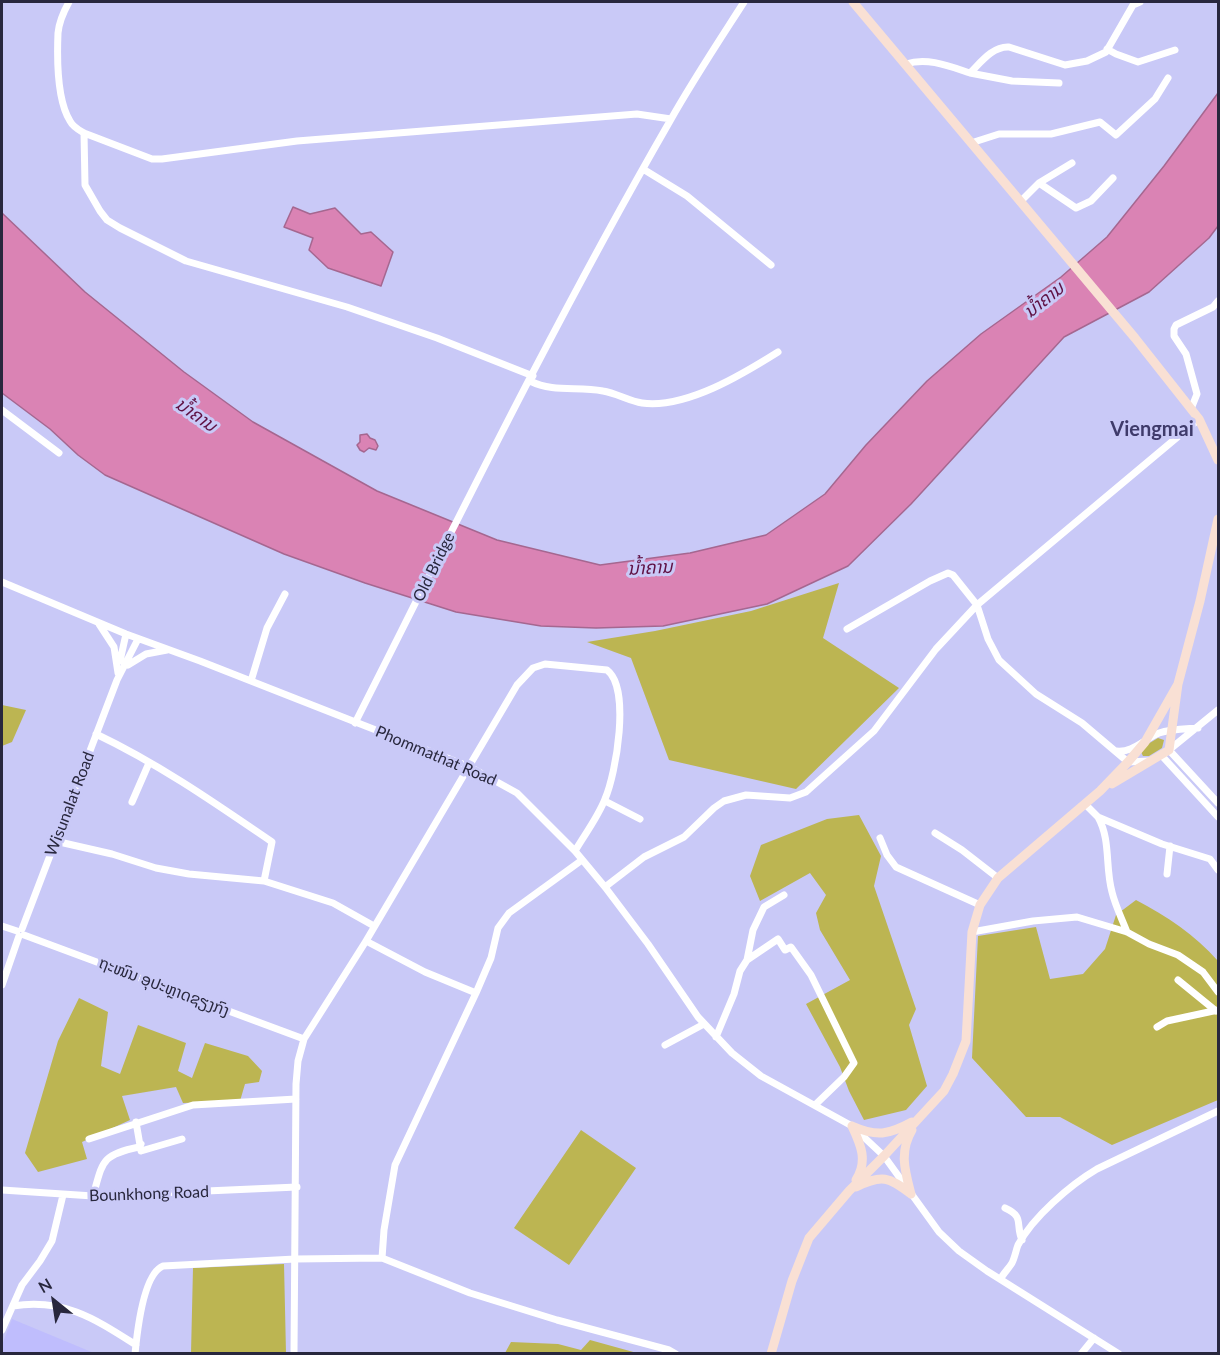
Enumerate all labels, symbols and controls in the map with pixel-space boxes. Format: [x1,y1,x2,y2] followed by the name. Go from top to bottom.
[1020,278,1068,322] water label: ນ້ຳຄານ
[171,393,221,437] water label: ນ້ຳຄານ
[1110,418,1194,442] district label: Viengmai
[409,529,459,605] street label: Old Bridge
[627,556,673,580] water label: ນ້ຳຄານ
[373,722,499,790] street label: Phommathat Road
[41,749,99,859] street label: Wisunalat Road
[96,953,232,1021] street label: ຖະໜົນ ອຸປະຫຼາດຊຽງກົງ
[89,1182,209,1206] street label: Bounkhong Road
[24,1271,84,1331] north arrow
[35,1274,55,1296] text: N

